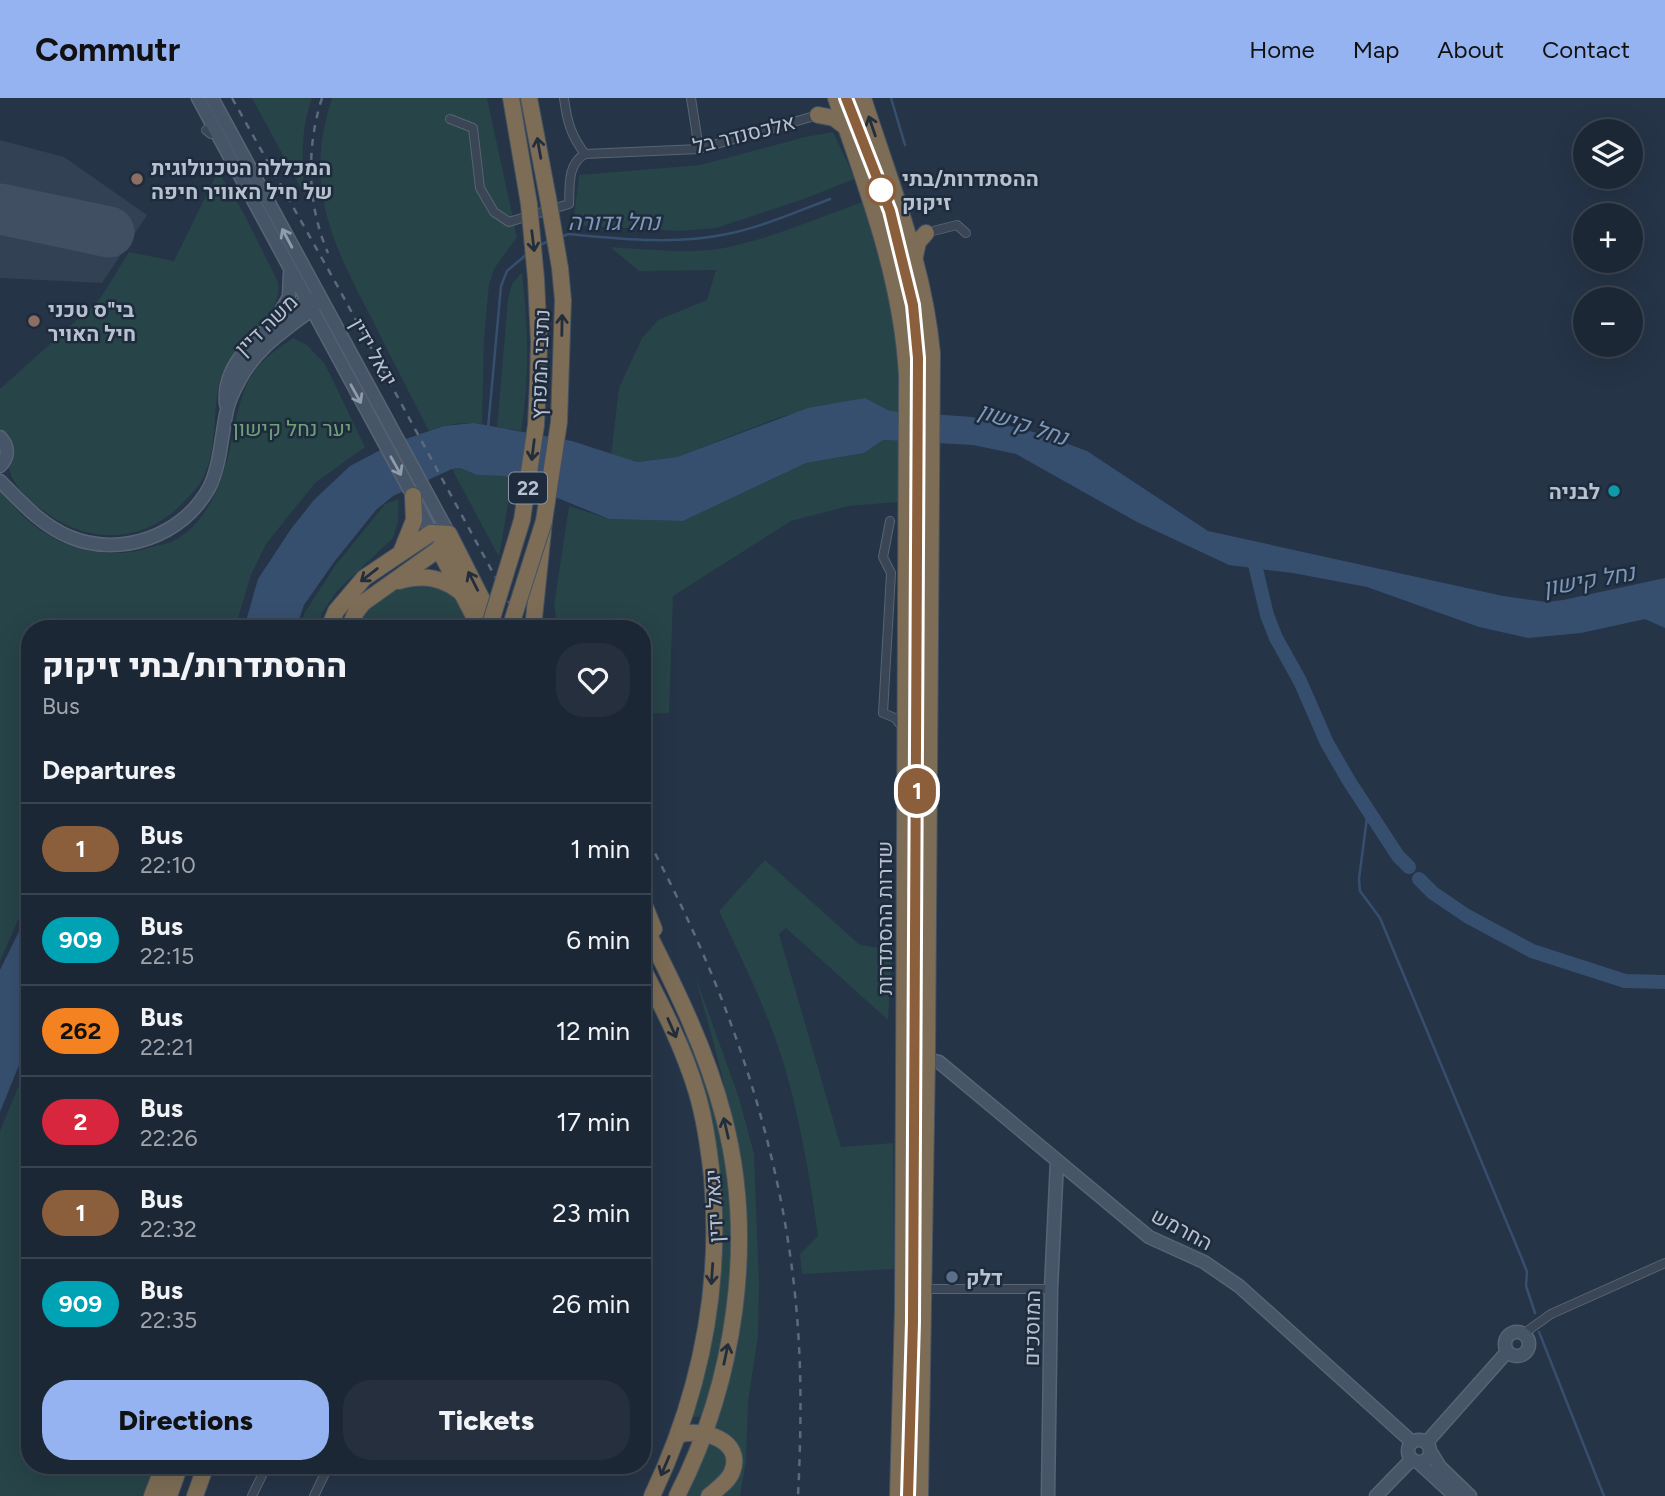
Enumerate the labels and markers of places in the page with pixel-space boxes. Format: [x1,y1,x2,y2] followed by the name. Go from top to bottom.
[151,155,332,204] place label: המכללה הטכנולוגית של חיל האוויר חיפה
[902,166,1039,215] place label: ההסתדרות/בתי זיקוק
[129,171,145,187] marker: המכללה הטכנולוגית של חיל האוויר חיפה
[866,175,896,205] marker: ההסתדרות/בתי זיקוק
[48,297,136,346] place label: בי"ס טכני חיל האויר
[26,313,42,329] marker: בי"ס טכני חיל האויר
[1549,479,1600,504] place label: לבניה
[1606,483,1622,499] marker: לבניה
[966,1265,1003,1290] place label: דלק
[944,1269,960,1285] marker: דלק

